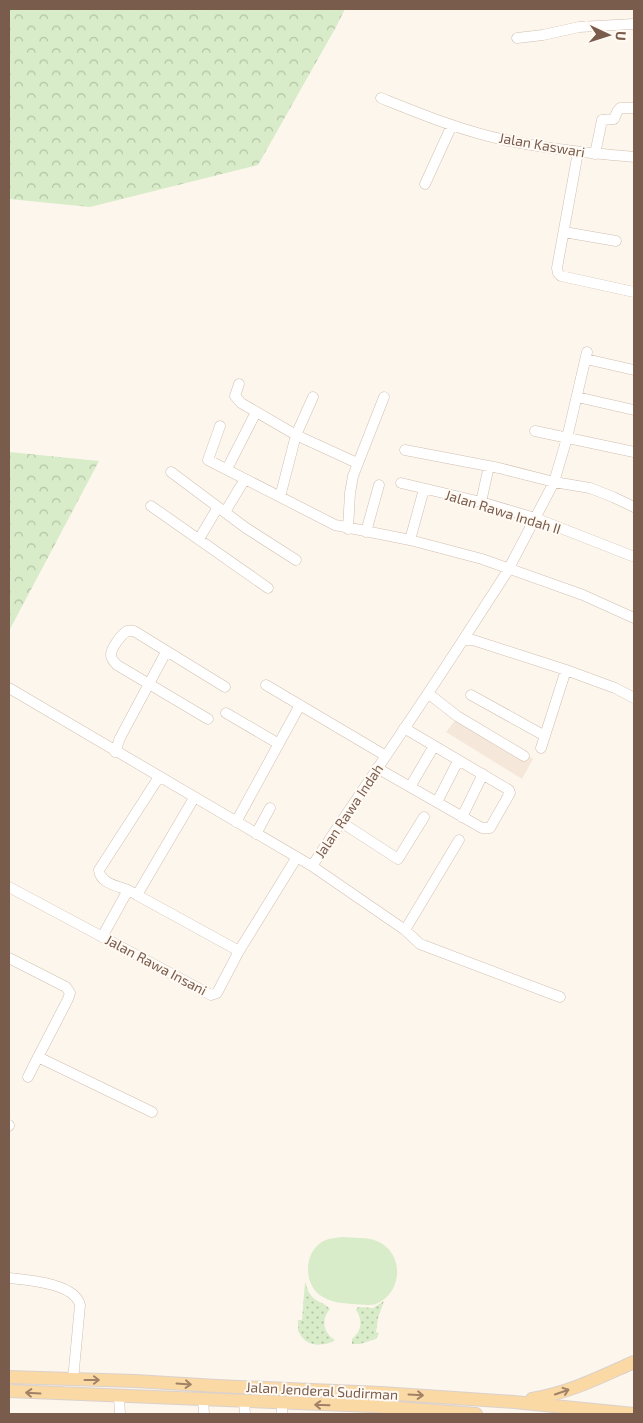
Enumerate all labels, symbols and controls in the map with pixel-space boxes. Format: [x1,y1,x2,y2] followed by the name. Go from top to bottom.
[583,10,633,60] north arrow
[613,31,630,41] text: U
[498,129,586,160] street label: Jalan Kaswari
[443,486,563,537] street label: Jalan Rawa Indah II
[311,760,386,861] street label: Jalan Rawa Indah
[103,931,210,998] street label: Jalan Rawa Insani
[84,1375,100,1385] one-way arrow
[245,1378,399,1403] street label: Jalan Jenderal Sudirman
[176,1379,192,1389] one-way arrow
[554,1387,570,1397] one-way arrow
[25,1388,41,1397] one-way arrow
[408,1391,424,1400] one-way arrow
[315,1400,331,1410] one-way arrow

